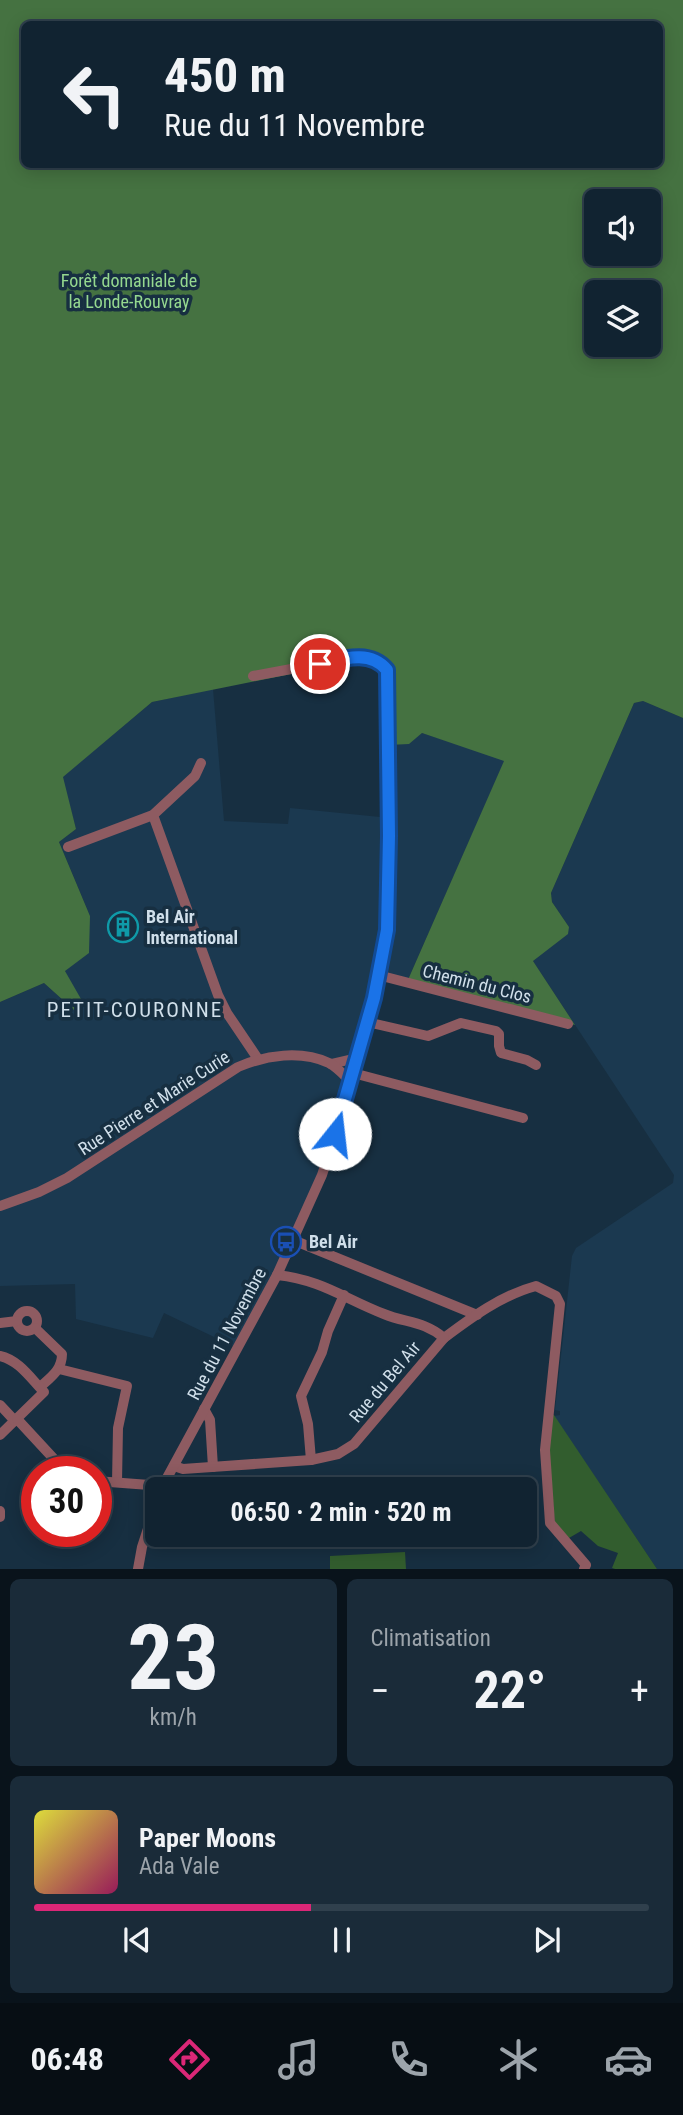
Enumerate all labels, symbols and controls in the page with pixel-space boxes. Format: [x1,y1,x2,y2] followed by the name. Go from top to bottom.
[164,47,286,104] text: 450 m
[49,49,140,140] icon: left
[164,106,425,144] text: Rue du 11 Novembre
[584,189,661,357] map controls
[584,189,661,266] button: sound
[61,270,197,312] park label: Forêt domaniale de la Londe-Rouvray
[584,280,661,357] button: layers
[290,634,350,694] pin
[301,645,339,683] icon: arrive
[146,906,238,948] place label: Bel Air International
[106,910,140,944] building icon: Bel Air International
[421,960,534,1007] street label: Chemin du Clos
[47,998,223,1022] district label: PETIT-COURONNE
[74,1046,233,1159] street label: Rue Pierre et Marie Curie
[298,1097,372,1171] position arrow
[269,1225,303,1259] bus stop icon: Bel Air
[309,1231,358,1252] place label: Bel Air
[183,1264,270,1403] street label: Rue du 11 Novembre
[345,1337,425,1426] street label: Rue du Bel Air
[21,1456,112,1547] speed limit sign: 30
[231,1497,451,1527] text: 06:50 · 2 min · 520 m
[127,1605,219,1711] text: 23
[371,1625,491,1652] text: Climatisation
[473,1660,546,1721] text: 22°
[371,1669,390,1713] text: −
[630,1669,649,1713] text: +
[150,1704,197,1731] text: km/h
[139,1823,276,1853] text: Paper Moons
[139,1853,219,1880] text: Ada Vale
[118,1921,156,1959] icon: previous
[323,1921,361,1959] icon: pause
[528,1921,566,1959] icon: next
[165,2035,214,2084] icon: directions
[274,2035,323,2084] icon: music
[384,2035,433,2084] icon: phone
[494,2035,543,2084] icon: climate
[604,2035,653,2084] icon: car
[30,2040,104,2078] text: 06:48

